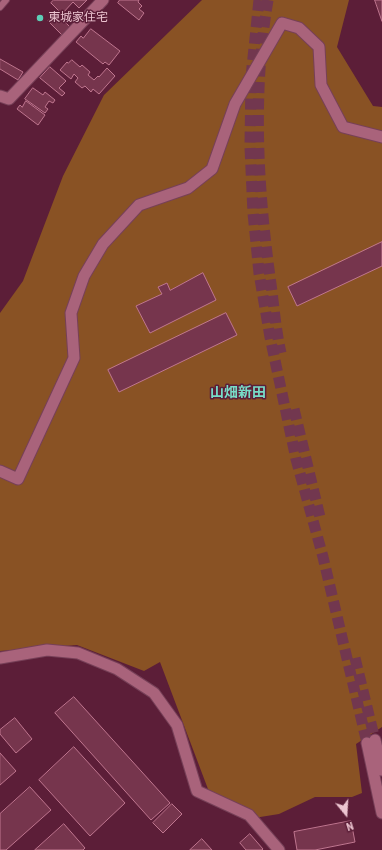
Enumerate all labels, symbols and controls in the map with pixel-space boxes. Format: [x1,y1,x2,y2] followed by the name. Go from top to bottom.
[48,11,108,25] place label: 東城家住宅
[35,13,45,23] marker: 東城家住宅
[210,385,266,401] district label: 山畑新田
[326,794,366,834] north arrow
[345,819,355,833] text: N

